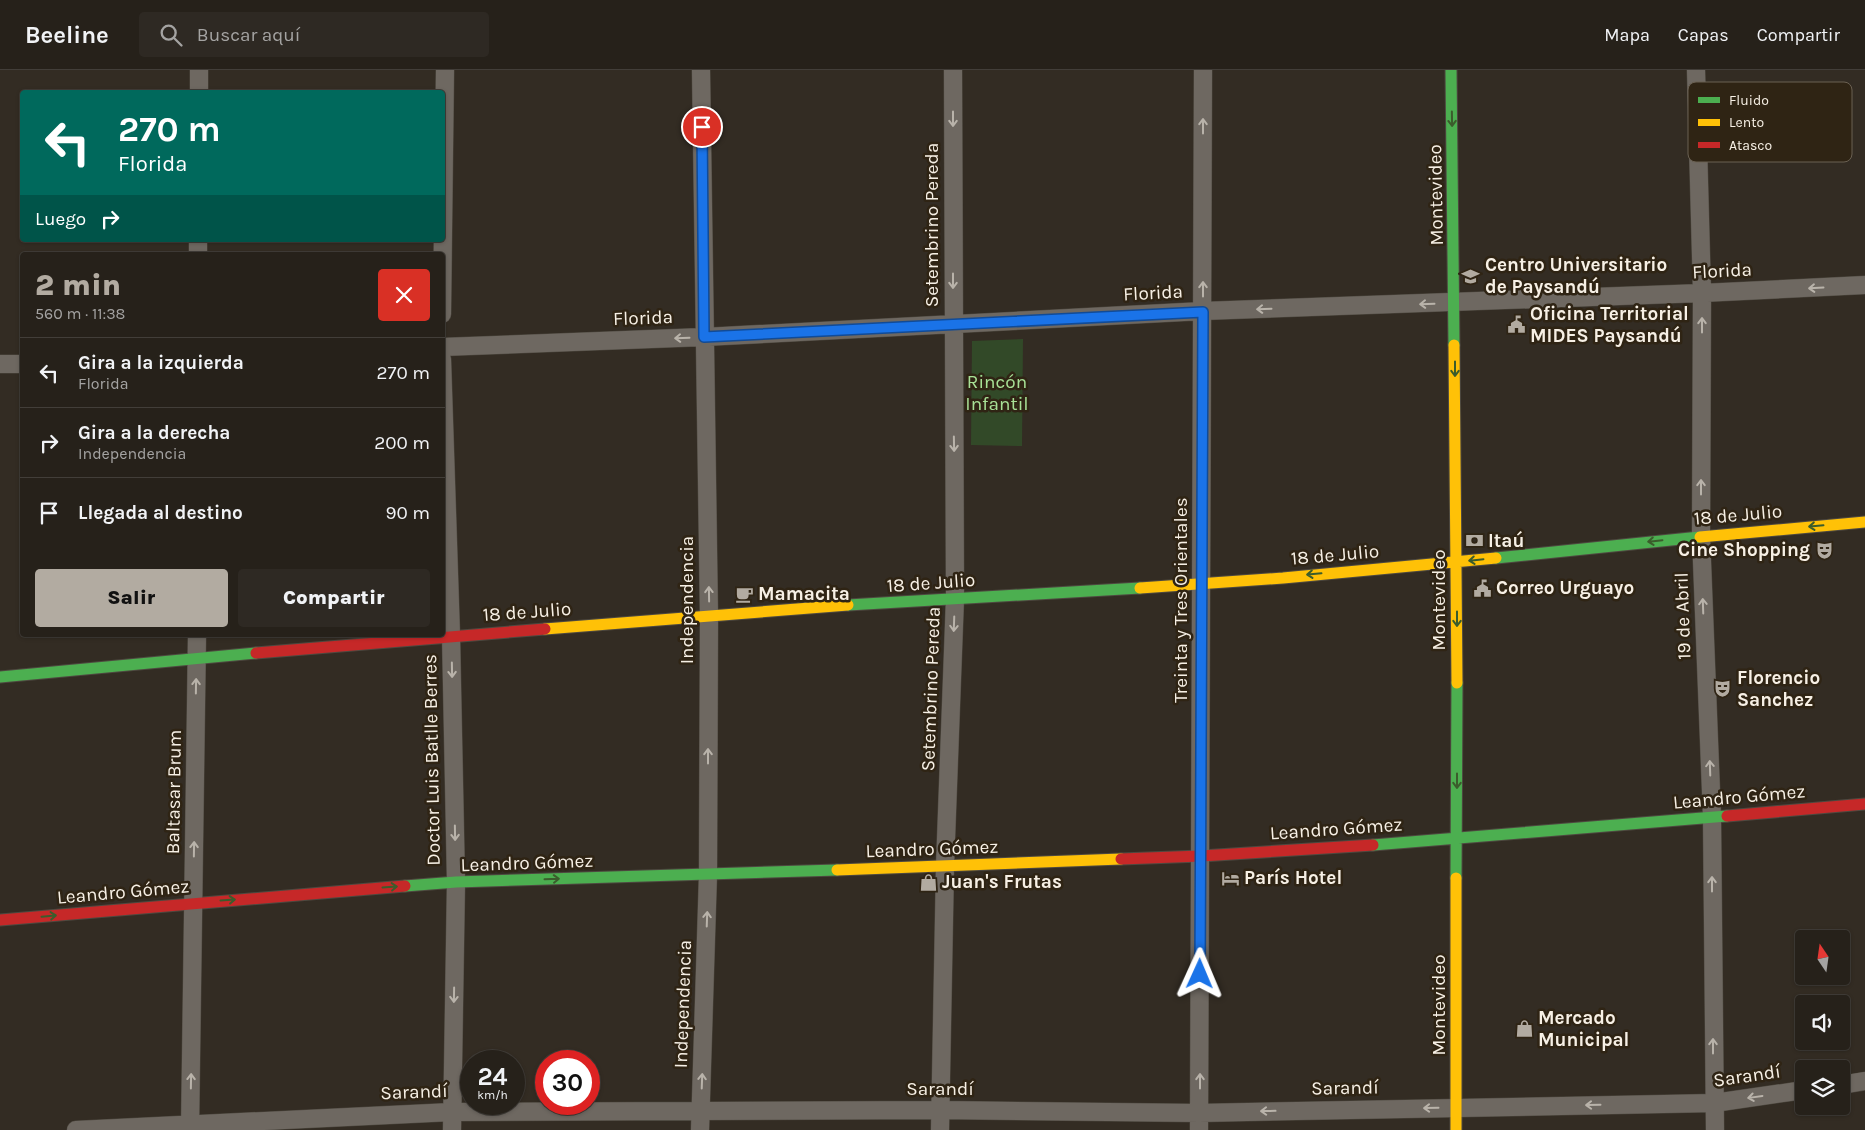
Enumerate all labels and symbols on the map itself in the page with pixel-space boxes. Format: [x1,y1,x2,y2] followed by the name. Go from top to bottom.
[1688,82,1852,162] legend
[1729,92,1769,109] text: Fluido
[681,106,723,148] pin
[948,110,958,126] one-way arrow
[1447,110,1457,126] one-way arrow
[1729,114,1764,131] text: Lento
[1198,119,1208,135] one-way arrow
[1729,137,1772,154] text: Atasco
[921,143,943,307] street label: Setembrino Pereda
[1424,144,1448,246] street label: Montevideo
[1485,254,1667,298] place label: Centro Universitario de Paysandú
[1692,258,1752,284] street label: Florida
[1461,266,1481,286] school or university icon: Centro Universitario de Paysandú
[948,272,958,289] one-way arrow
[1123,280,1183,306] street label: Florida
[1198,281,1208,298] one-way arrow
[1809,283,1825,292] one-way arrow
[1419,299,1435,309] one-way arrow
[1530,303,1689,347] place label: Oficina Territorial MIDES Paysandú
[1256,305,1272,314] one-way arrow
[613,306,673,330] street label: Florida
[1506,315,1526,335] public building icon: Oficina Territorial MIDES Paysandú
[1697,317,1707,333] one-way arrow
[675,333,691,342] one-way arrow
[1450,360,1460,376] one-way arrow
[965,371,1029,415] park label: Rincón Infantil
[949,435,959,451] one-way arrow
[1696,479,1706,496] one-way arrow
[1170,497,1192,703] street label: Treinta y Tres Orientales
[1693,500,1783,530] street label: 18 de Julio
[1809,521,1825,531] one-way arrow
[1488,530,1524,552] place label: Itaú
[1464,531,1484,551] bank icon: Itaú
[676,536,698,664] street label: Independencia
[1647,536,1663,546] one-way arrow
[1678,539,1810,561] place label: Cine Shopping
[1290,540,1380,570] street label: 18 de Julio
[1814,540,1834,560] theatre icon: Cine Shopping
[1428,549,1450,651] street label: Montevideo
[1468,555,1484,565] one-way arrow
[886,569,976,597] street label: 18 de Julio
[1306,569,1322,579] one-way arrow
[1670,572,1696,660] street label: 19 de Abril
[1496,577,1634,599] place label: Correo Urguayo
[1472,578,1492,598] public building icon: Correo Urguayo
[758,583,850,605] place label: Mamacita
[734,584,754,604] cafe icon: Mamacita
[704,586,713,602] one-way arrow
[482,598,572,626] street label: 18 de Julio
[1699,598,1708,614] one-way arrow
[917,606,945,772] street label: Setembrino Pereda
[1452,610,1462,626] one-way arrow
[950,615,959,631] one-way arrow
[419,654,445,866] street label: Doctor Luis Batlle Berres
[447,662,456,678] one-way arrow
[1737,667,1820,711] place label: Florencio Sanchez
[191,679,201,695] one-way arrow
[1713,679,1733,699] theatre icon: Florencio Sanchez
[162,729,186,855] street label: Baltasar Brum
[703,749,713,765] one-way arrow
[1705,761,1715,777] one-way arrow
[1452,772,1462,789] one-way arrow
[1672,780,1806,814] street label: Leandro Gómez
[1269,813,1403,845] street label: Leandro Gómez
[450,824,460,840] one-way arrow
[865,836,999,862] street label: Leandro Gómez
[189,841,199,858] one-way arrow
[460,850,594,876] street label: Leandro Gómez
[1244,867,1342,889] place label: París Hotel
[1220,868,1240,888] hotel icon: París Hotel
[942,871,1062,893] place label: Juan's Frutas
[918,872,938,892] shop icon: Juan's Frutas
[544,874,560,884] one-way arrow
[56,875,190,909] street label: Leandro Gómez
[1707,876,1717,892] one-way arrow
[382,883,398,892] one-way arrow
[220,895,236,905] one-way arrow
[40,911,56,920] one-way arrow
[702,911,711,927] one-way arrow
[1795,930,1850,985] north arrow
[670,939,696,1069] street label: Independencia
[1173,947,1225,999] position arrow
[1428,954,1450,1056] street label: Montevideo
[449,986,459,1003] one-way arrow
[1538,1007,1629,1051] place label: Mercado Municipal
[1514,1019,1534,1039] shop icon: Mercado Municipal
[1708,1039,1718,1055] one-way arrow
[535,1050,600,1115] speed limit sign: 30
[1712,1060,1782,1092] street label: Sarandí
[186,1074,196,1090] one-way arrow
[697,1074,707,1090] one-way arrow
[1195,1074,1205,1090] one-way arrow
[1311,1076,1379,1100] street label: Sarandí
[906,1078,974,1100] street label: Sarandí
[380,1080,449,1104] street label: Sarandí
[1748,1092,1764,1102] one-way arrow
[1586,1100,1602,1110] one-way arrow
[1423,1103,1440,1113] one-way arrow
[1261,1106,1277,1116] one-way arrow

